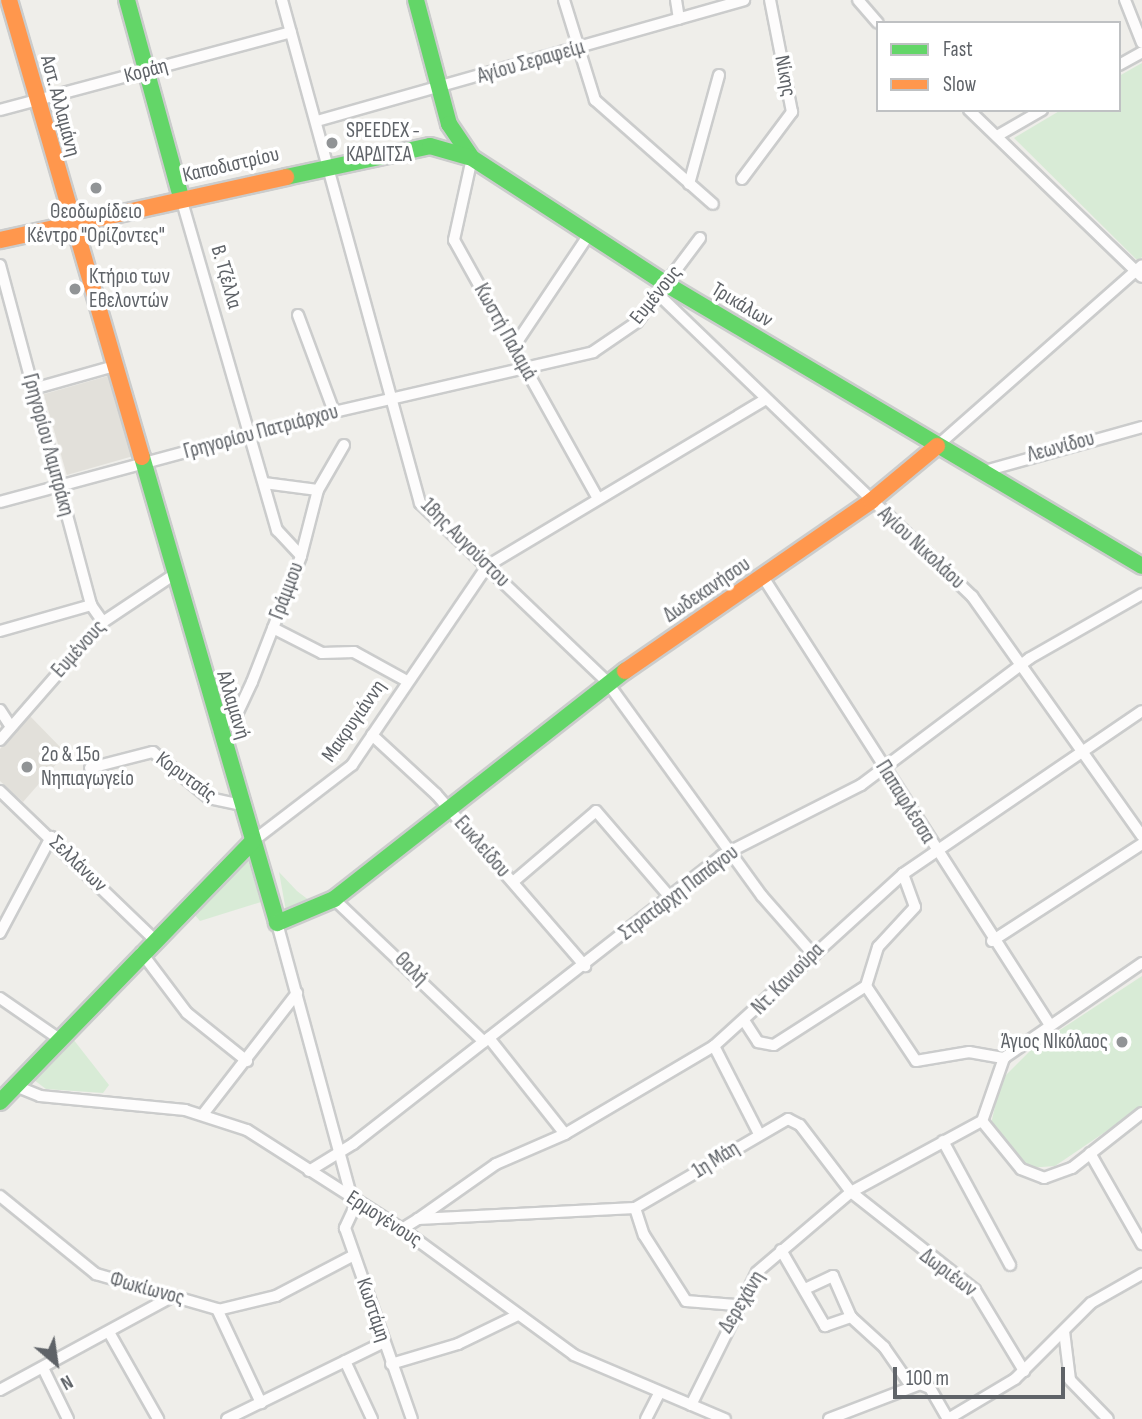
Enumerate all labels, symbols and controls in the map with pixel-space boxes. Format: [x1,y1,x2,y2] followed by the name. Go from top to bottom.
[876,21,1121,112] legend
[474,35,588,89] street label: Αγίου Σεραφείμ
[943,37,973,62] text: Fast
[34,53,86,159] street label: Αστ. Αλλαμάνη
[121,53,171,89] street label: Κοράη
[769,53,801,99] street label: Νίκης
[943,72,976,97] text: Slow
[346,118,420,168] place label: SPEEDEX - ΚΑΡΔΙΤΣΑ
[324,135,340,151] marker: SPEEDEX - ΚΑΡΔΙΤΣΑ
[180,142,282,188] street label: Καποδιστρίου
[88,180,104,196] marker: Θεοδωρίδειο Κέντρο "Ορίζοντες"
[27,199,165,249] place label: Θεοδωρίδειο Κέντρο "Ορίζοντες"
[205,242,247,312] street label: Β. Τζέλλα
[625,260,687,330] street label: Ευμένους
[89,264,170,314] place label: Κτήριο των Εθελοντών
[707,277,777,333] street label: Τρικάλων
[468,279,542,385] street label: Κωστή Παλαμά
[67,281,83,297] marker: Κτήριο των Εθελοντών
[17,371,79,519] street label: Γρηγορίου Λαμπράκη
[181,399,341,465] street label: Γρηγορίου Πατριάρχου
[1025,426,1097,468] street label: Λεωνίδου
[415,493,515,593] street label: 18ης Αυγούστου
[872,502,970,594] street label: Αγίου Νικολάου
[659,552,755,628] street label: Δωδεκανήσου
[265,559,309,623] street label: Γράμμου
[47,615,111,683] street label: Ευμένους
[211,668,255,742] street label: Αλλαμανή
[317,675,391,767] street label: Μακρυγιάννη
[41,742,134,792] place label: 2ο & 15ο Νηπιαγωγείο
[151,747,221,807] street label: Κορυτσάς
[870,756,940,848] street label: Παπαφλέσσα
[19,759,35,775] marker: 2ο & 15ο Νηπιαγωγείο
[449,811,515,883] street label: Ευκλείδου
[44,831,112,897] street label: Σελλάνων
[614,840,744,946] street label: Στρατάρχη Παπάγου
[747,938,829,1020] street label: Ντ. Κανιούρα
[389,947,433,991] street label: Θαλή
[1001,1029,1108,1055] place label: Άγιος ΝΙκόλαος
[1114,1034,1130,1050] marker: Άγιος ΝΙκόλαος
[688,1136,744,1184] street label: 1η Μάη
[342,1185,426,1253] street label: Ερμογένους
[915,1244,981,1302] street label: Δωριέων
[714,1266,770,1338] street label: Δερεχάνη
[107,1267,187,1311] street label: Φωκίωνος
[350,1275,396,1345] street label: Κωστάμη
[21,1328,91,1398] north arrow
[897,1352,1068,1396] scale bar
[906,1366,949,1391] text: 100 m
[56,1369,76,1394] text: N

